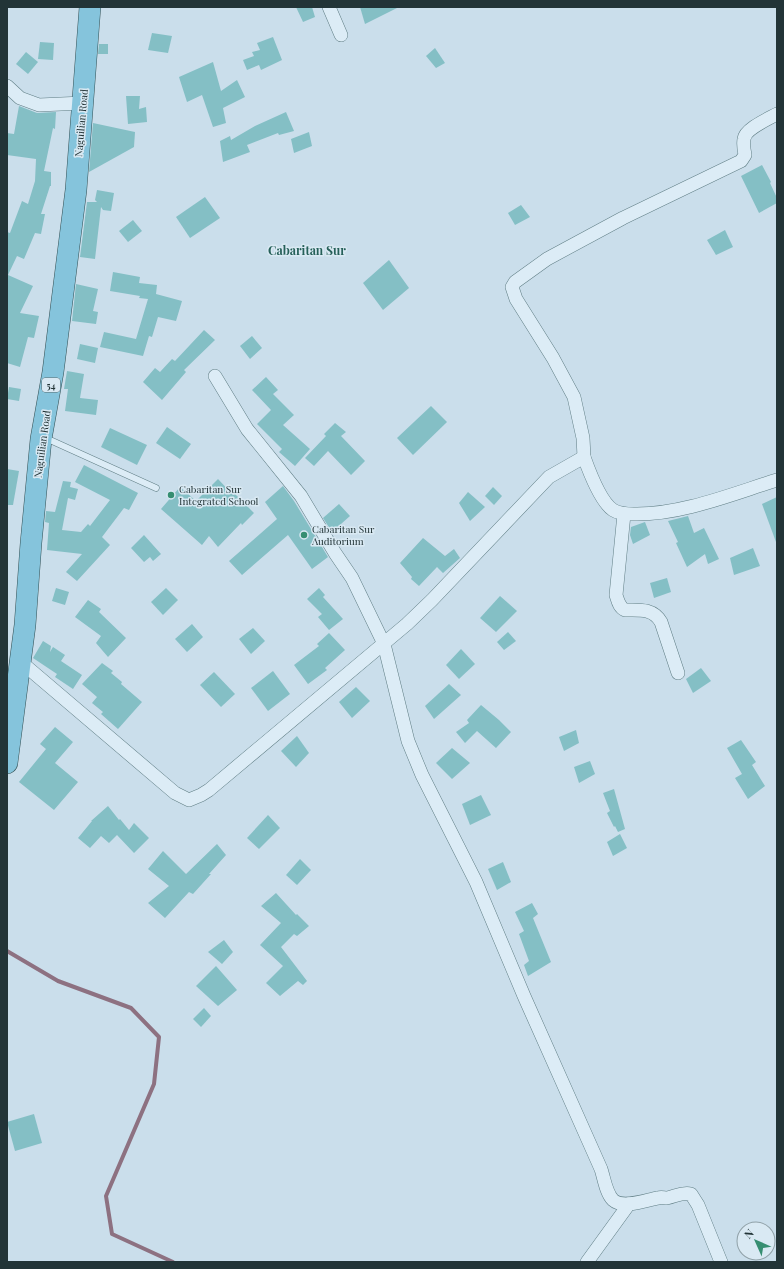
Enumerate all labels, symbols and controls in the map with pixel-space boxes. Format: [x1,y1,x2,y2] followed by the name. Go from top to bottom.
[71,88,91,157] street label: Naguilian Road
[268,242,346,258] district label: Cabaritan Sur
[42,378,60,392] road number: 54
[30,409,54,479] street label: Naguilian Road
[179,482,259,508] place label: Cabaritan Sur Integrated School
[166,490,176,500] marker: Cabaritan Sur Integrated School
[311,522,375,548] place label: Cabaritan Sur Auditorium
[299,530,309,540] marker: Cabaritan Sur Auditorium
[736,1221,776,1261] north arrow
[740,1225,757,1242] text: N

